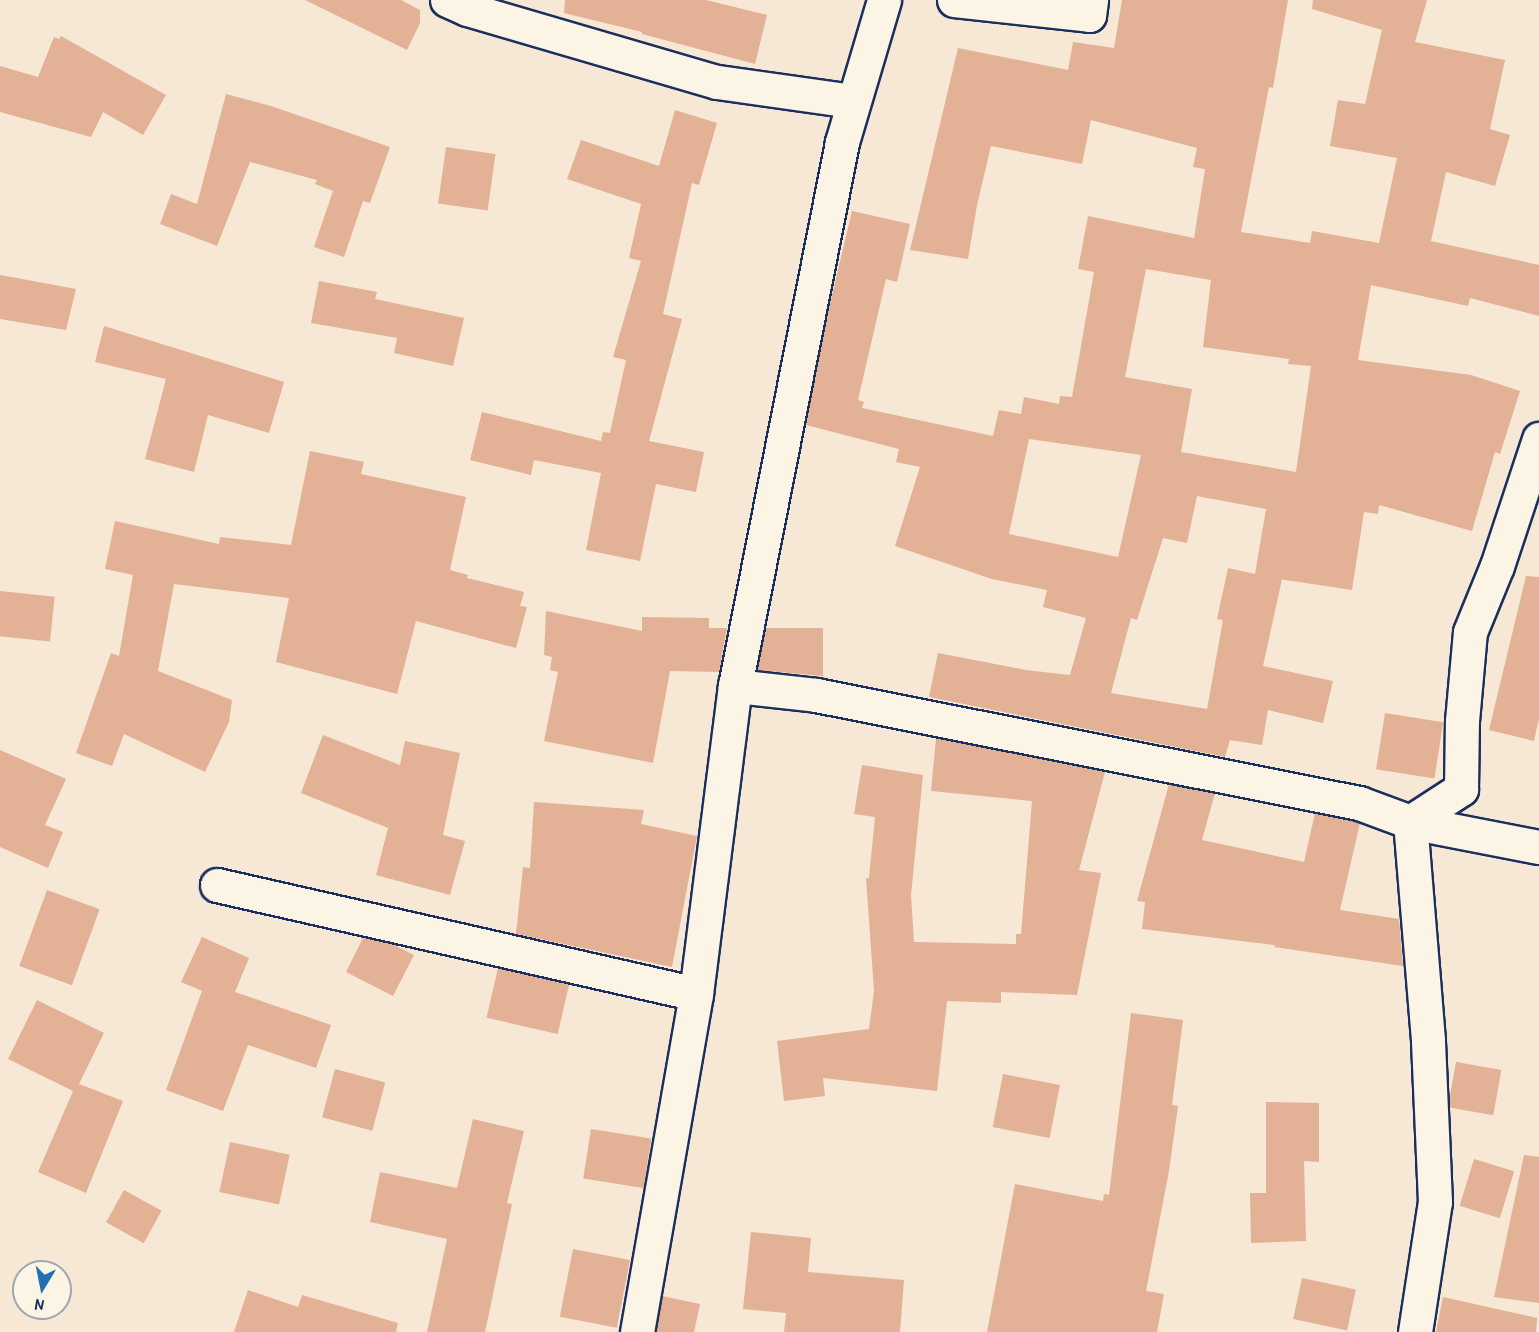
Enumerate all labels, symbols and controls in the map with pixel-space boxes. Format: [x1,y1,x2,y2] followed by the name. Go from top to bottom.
[12,1260,72,1320] north arrow
[33,1294,45,1317] text: N

